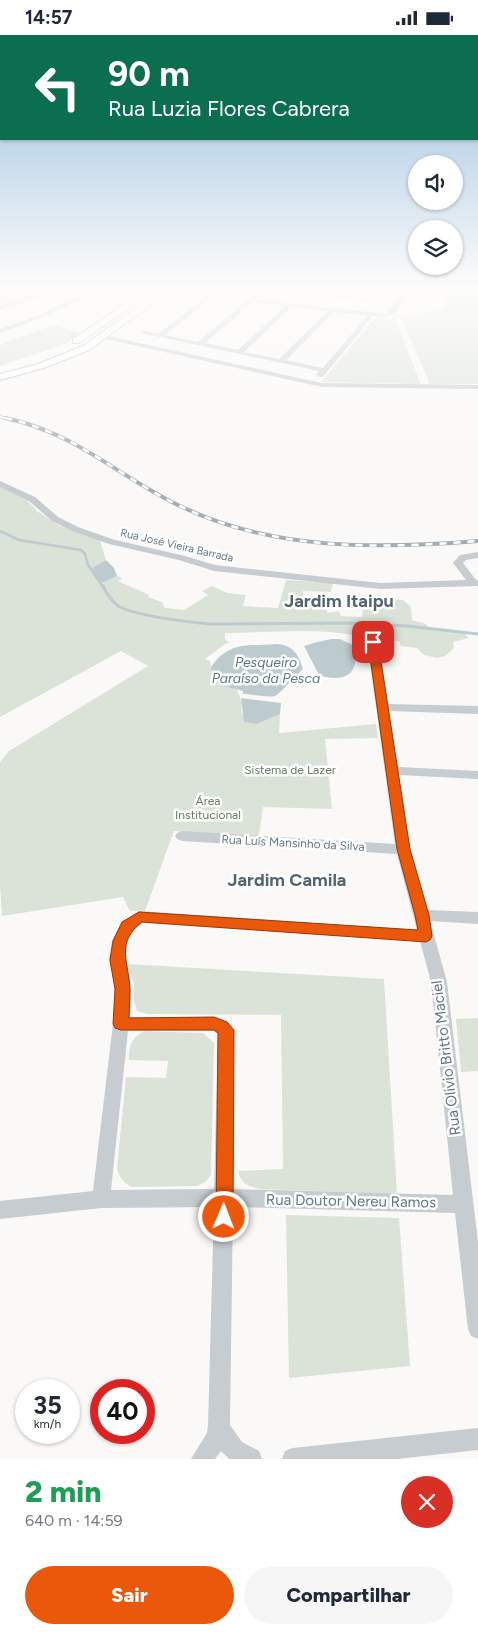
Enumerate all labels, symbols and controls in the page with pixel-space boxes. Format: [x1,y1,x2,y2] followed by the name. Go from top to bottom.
[25,6,72,29] text: 14:57
[108,53,190,95] text: 90 m
[25,55,90,120] icon: left
[108,95,350,122] text: Rua Luzia Flores Cabrera
[408,155,463,275] map controls
[408,155,463,210] button: sound
[408,220,463,275] button: layers
[119,526,235,565] street label: Rua José Vieira Barrada
[284,590,394,612] district label: Jardim Itaipu
[352,621,394,663] pin
[359,628,387,656] icon: arrive
[212,654,320,687] water label: Pesqueiro Paraíso da Pesca
[244,763,336,777] park label: Sistema de Lazer
[175,794,241,822] park label: Área Institucional
[221,832,365,854] street label: Rua Luís Mansinho da Silva
[228,869,346,891] district label: Jardim Camila
[428,979,464,1137] street label: Rua Olivio Britto Maciel
[197,1190,249,1242] position arrow
[266,1191,436,1211] street label: Rua Doutor Nereu Ramos
[90,1379,155,1444] speed limit sign: 40
[33,1390,62,1420] text: 35
[34,1417,61,1431] text: km/h
[25,1473,102,1510] text: 2 min
[401,1476,453,1528] button: close
[25,1511,123,1530] text: 640 m · 14:59
[25,1566,234,1624] button: Sair
[244,1566,453,1624] button: Compartilhar

